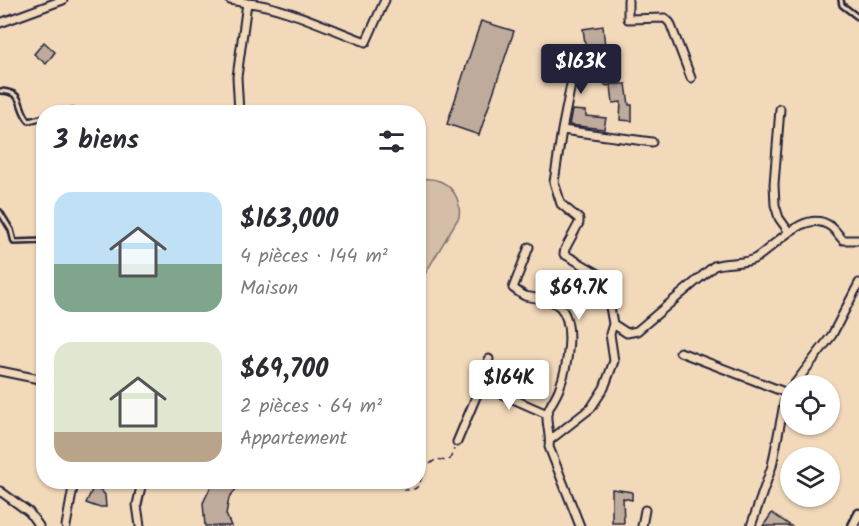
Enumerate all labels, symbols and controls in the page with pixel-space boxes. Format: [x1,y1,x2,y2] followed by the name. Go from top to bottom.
[539,44,623,95] pin: $163K
[555,47,607,79] text: $163K
[54,120,139,162] text: 3 biens
[375,125,408,158] icon: filters
[240,199,338,241] text: $163,000
[102,216,174,288] icon: home
[240,241,388,273] text: 4 pièces · 144 m²
[530,270,628,321] pin: $69.7K
[240,273,298,305] text: Maison
[549,273,609,305] text: $69.7K
[240,349,328,391] text: $69,700
[467,360,551,411] pin: $164K
[483,363,535,395] text: $164K
[102,366,174,438] icon: home
[780,375,840,507] map controls
[780,375,840,435] button: locate
[240,391,382,423] text: 2 pièces · 64 m²
[240,423,347,455] text: Appartement
[780,447,840,507] button: layers

